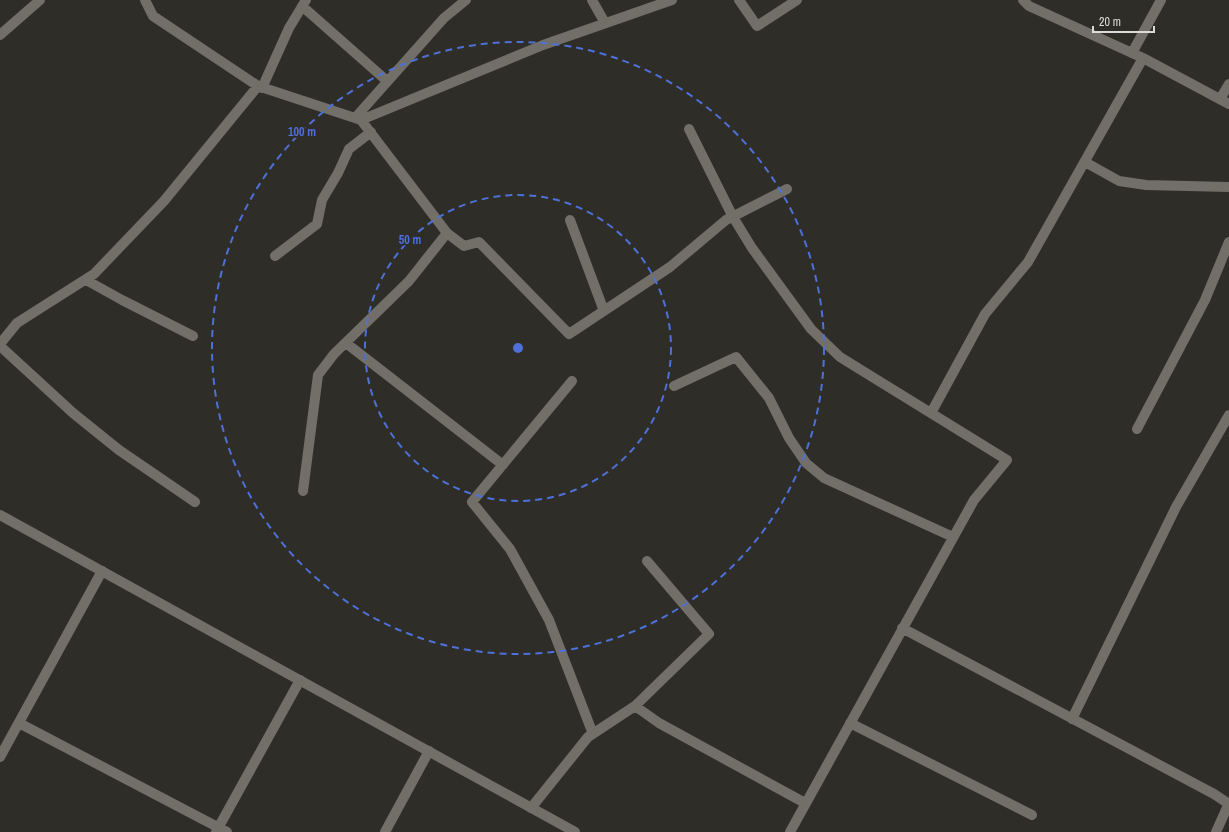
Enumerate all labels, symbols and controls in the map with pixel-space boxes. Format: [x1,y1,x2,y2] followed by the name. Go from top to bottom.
[1093,8,1154,34] scale bar
[1099,14,1121,30] text: 20 m
[288,124,316,140] text: 100 m
[399,232,421,248] text: 50 m
[511,341,525,355] centre of rings

